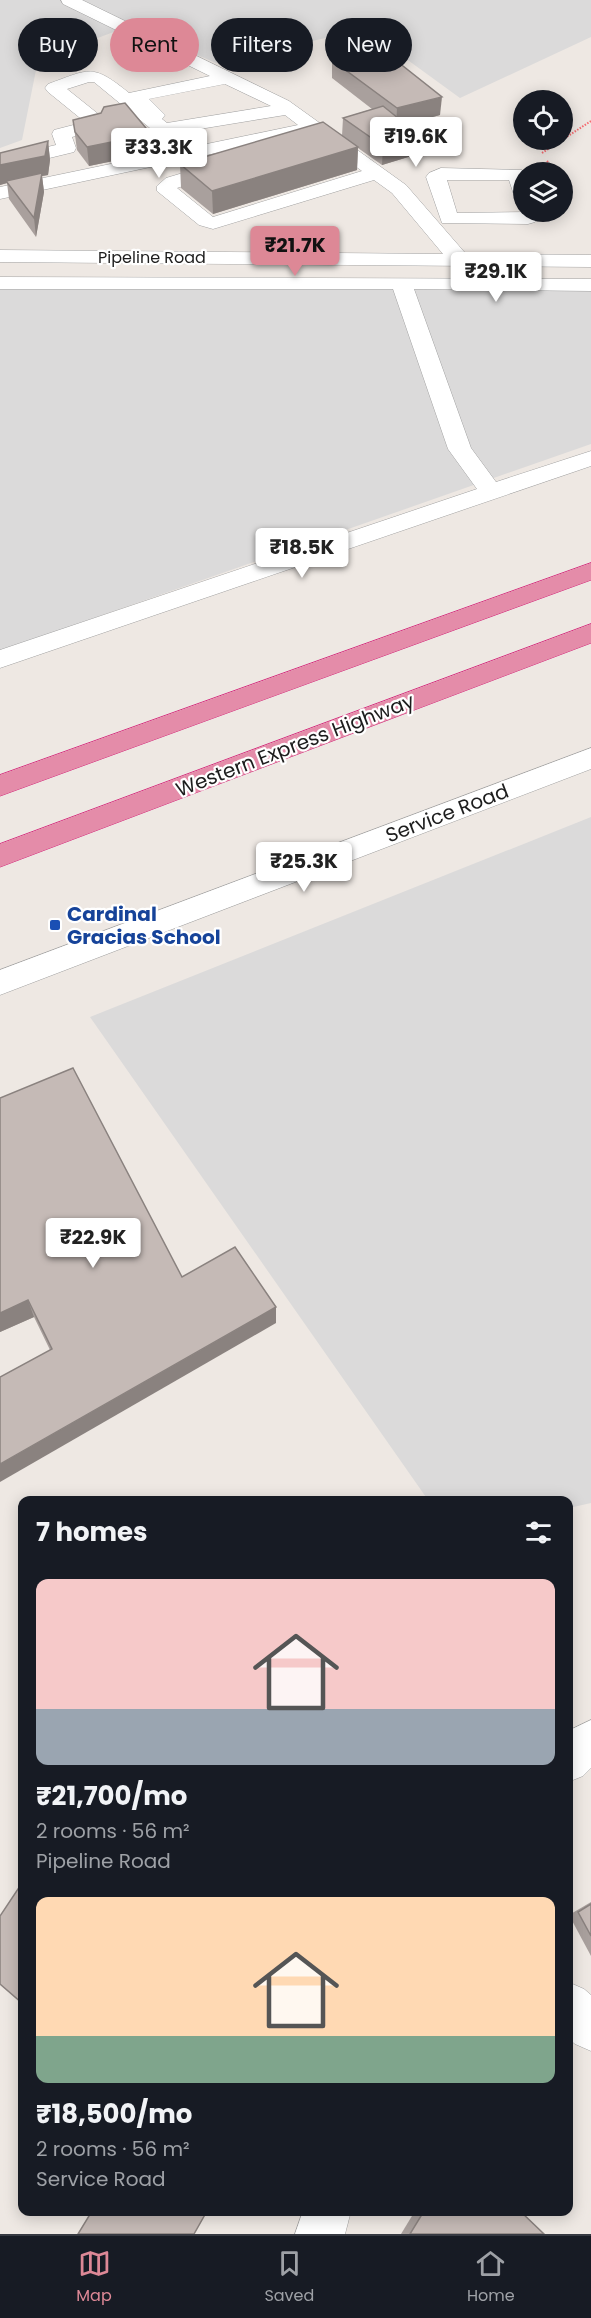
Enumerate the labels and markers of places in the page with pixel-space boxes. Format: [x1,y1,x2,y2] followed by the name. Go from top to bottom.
[367,117,465,168] pin: ₹19.6K
[110,128,208,179] pin: ₹33.3K
[246,226,344,277] pin: ₹21.7K
[447,252,545,303] pin: ₹29.1K
[253,528,351,579] pin: ₹18.5K
[255,842,353,893] pin: ₹25.3K
[67,900,221,951] place label: Cardinal Gracias School
[48,918,62,932] marker: Cardinal Gracias School
[44,1218,142,1269] pin: ₹22.9K

